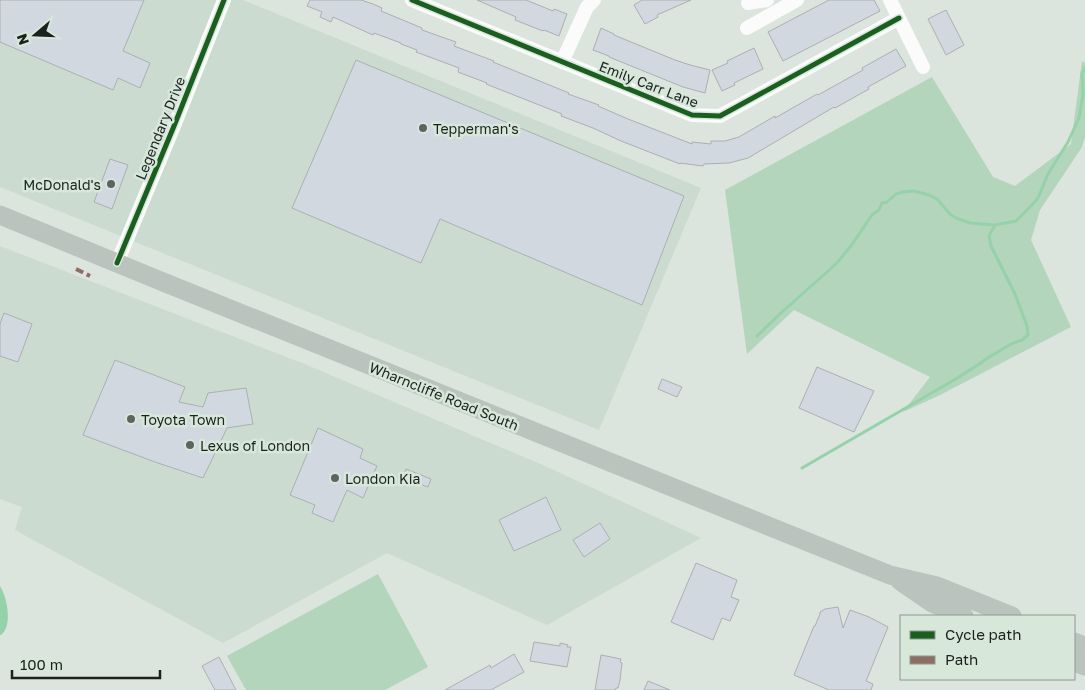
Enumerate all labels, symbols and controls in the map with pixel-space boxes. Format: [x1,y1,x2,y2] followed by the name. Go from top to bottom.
[10,10,60,60] north arrow
[12,32,32,47] text: N
[597,57,701,111] street label: Emily Carr Lane
[132,74,188,182] street label: Legendary Drive
[433,120,519,137] place label: Tepperman's
[417,122,429,134] marker: Tepperman's
[23,176,101,193] place label: McDonald's
[105,178,117,190] marker: McDonald's
[367,358,521,434] street label: Wharncliffe Road South
[141,411,225,428] place label: Toyota Town
[125,413,137,425] marker: Toyota Town
[200,437,310,454] place label: Lexus of London
[184,439,196,451] marker: Lexus of London
[345,470,420,487] place label: London Kia
[329,472,341,484] marker: London Kia
[900,615,1075,680] legend
[945,625,1021,643] text: Cycle path
[12,648,160,680] scale bar
[945,650,978,668] text: Path
[20,655,63,673] text: 100 m

